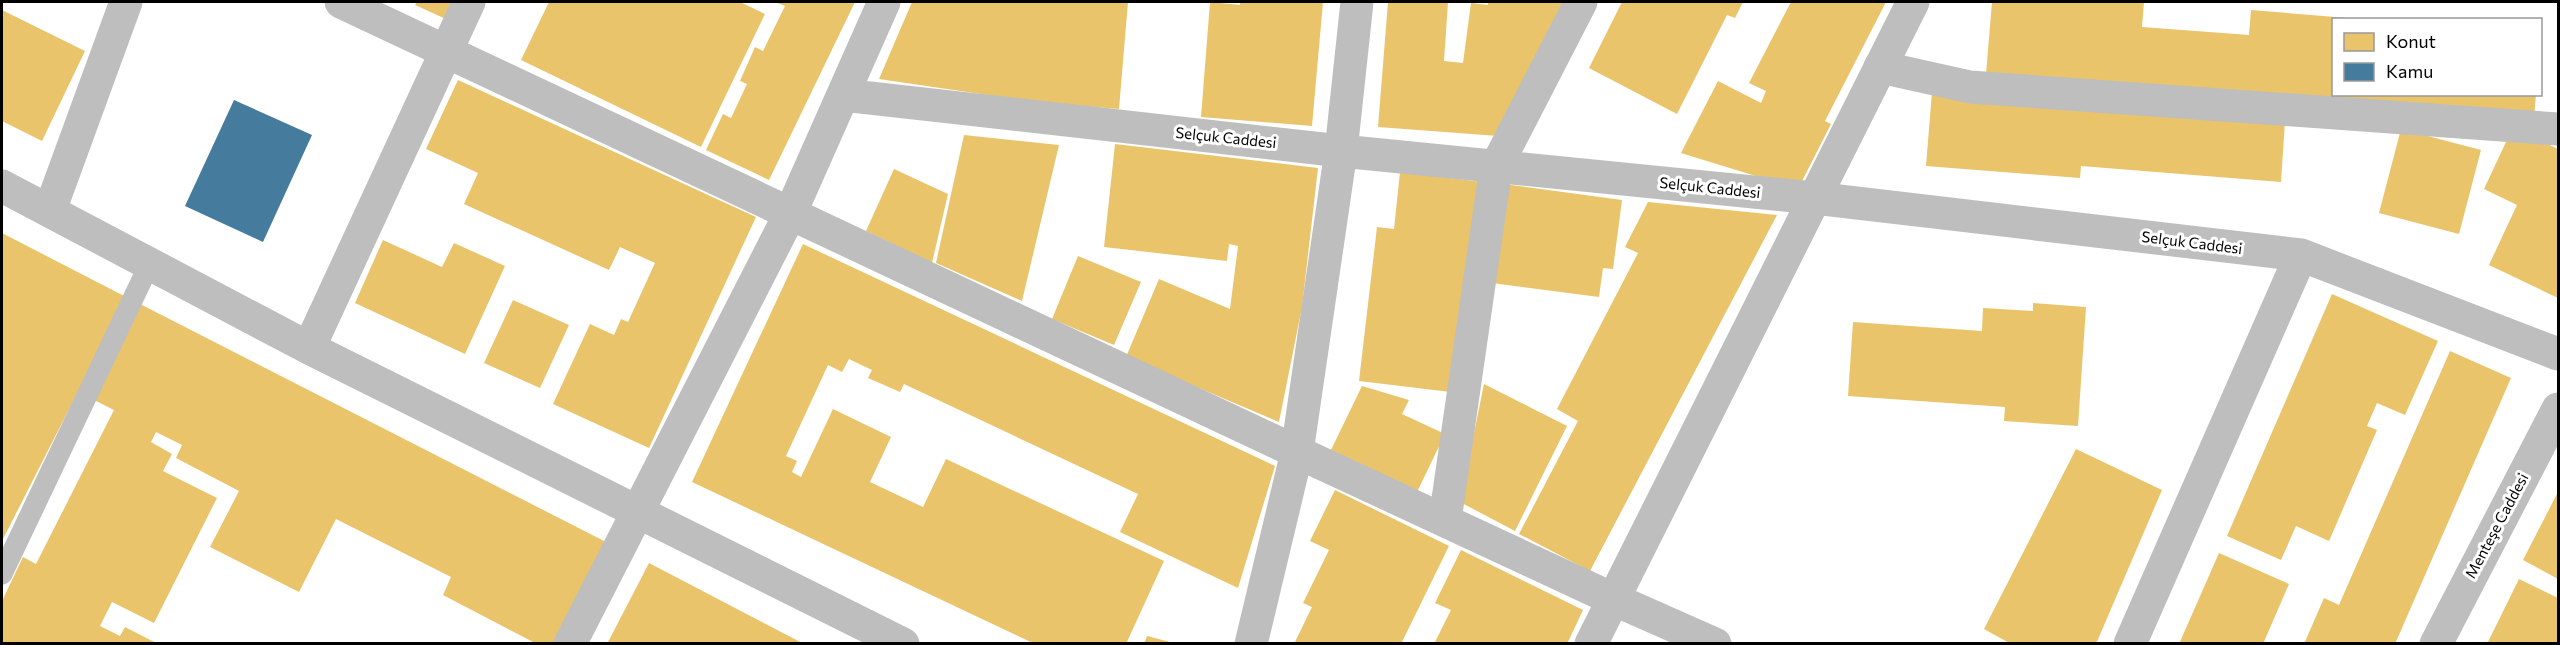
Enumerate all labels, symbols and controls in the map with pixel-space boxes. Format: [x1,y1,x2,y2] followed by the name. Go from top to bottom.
[2332,18,2542,96] legend
[2386,30,2436,52] text: Konut
[2386,60,2433,82] text: Kamu
[1175,123,1277,151] street label: Selçuk Caddesi
[1659,173,1761,201] street label: Selçuk Caddesi
[2141,227,2244,257] street label: Selçuk Caddesi
[2461,470,2531,581] street label: Menteşe Caddesi

